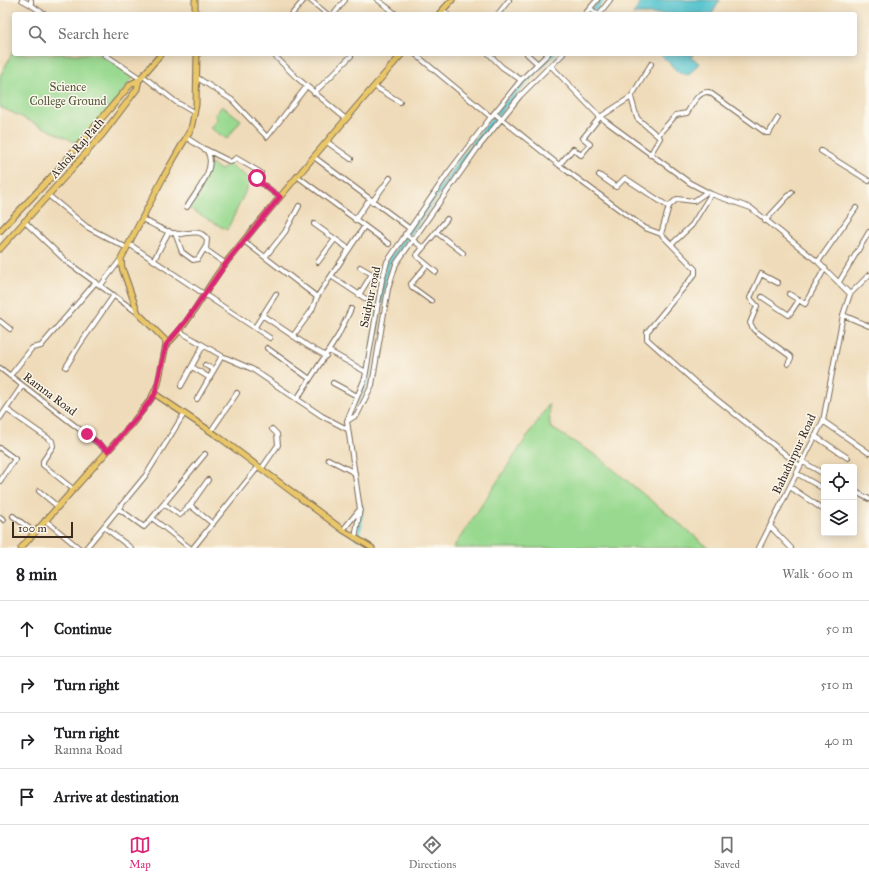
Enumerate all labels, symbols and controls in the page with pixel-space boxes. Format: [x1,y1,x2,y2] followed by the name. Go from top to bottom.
[12,12,857,56] search box
[26,23,48,45] icon: search
[58,25,129,43] text: Search here
[29,80,107,109] park label: Science College Ground
[46,115,107,182] street label: Ashok Raj Path
[248,169,266,187] route start
[357,265,383,329] street label: Saidpur road
[21,369,79,419] street label: Ramna Road
[769,412,819,496] street label: Bahadurpur Road
[78,425,96,443] route end
[821,464,857,536] map controls
[821,464,857,500] button: locate
[821,500,857,536] button: layers
[12,520,73,539] scale bar
[18,522,47,535] text: 100 m
[16,564,57,585] text: 8 min
[782,566,853,582] text: Walk · 600 m
[16,618,38,640] icon: ahead
[54,620,112,638] text: Continue
[826,621,853,637] text: 50 m
[16,674,38,696] icon: right
[54,676,119,694] text: Turn right
[821,677,853,693] text: 510 m
[54,724,119,742] text: Turn right
[16,730,38,752] icon: right
[824,733,853,749] text: 40 m
[54,742,123,758] text: Ramna Road
[16,786,38,808] icon: arrive
[54,788,179,806] text: Arrive at destination
[129,834,151,871] tab: Map
[409,834,456,871] tab: Directions
[714,834,740,871] tab: Saved

